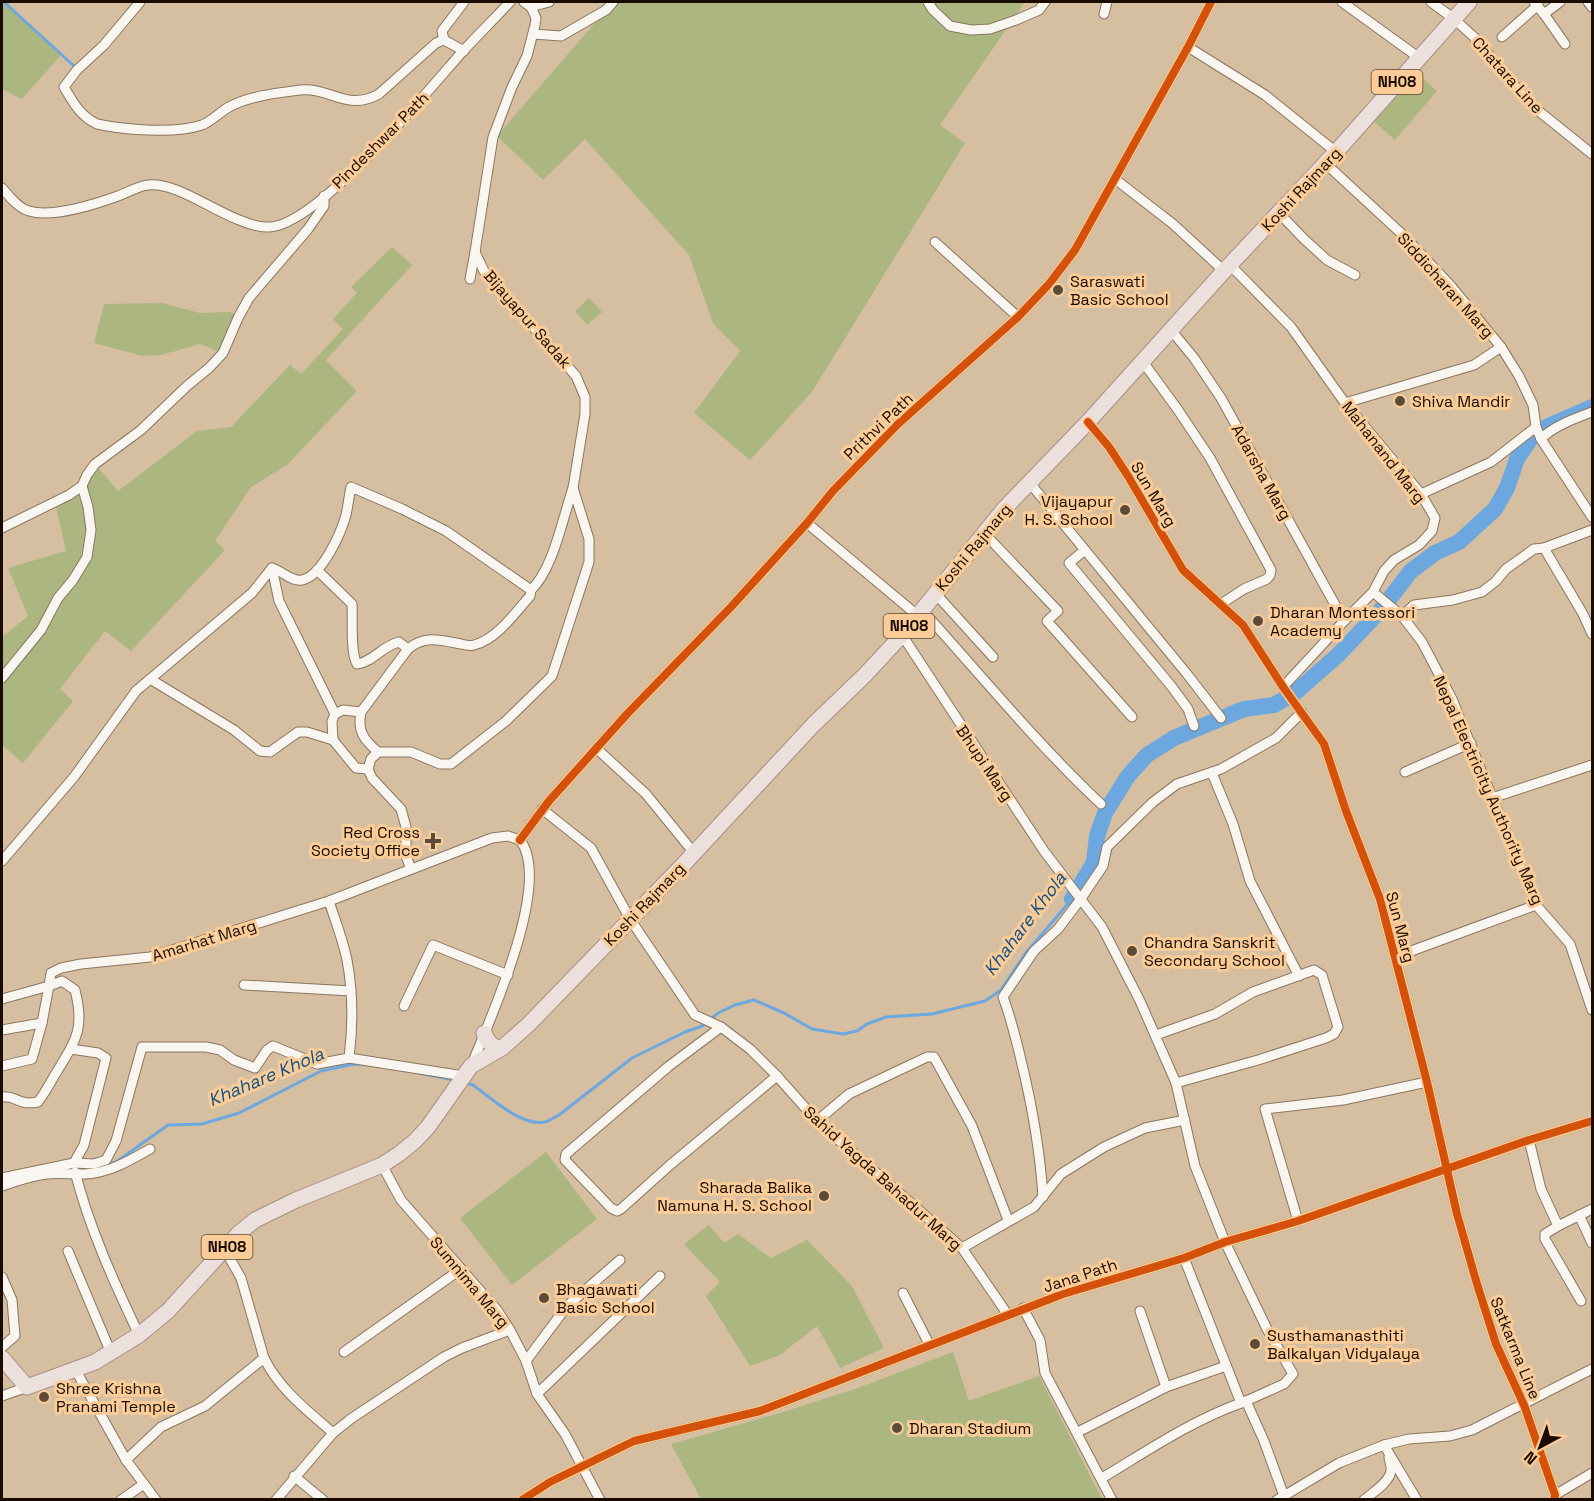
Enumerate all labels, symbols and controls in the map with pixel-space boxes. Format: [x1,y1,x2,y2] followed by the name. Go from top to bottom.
[1468,33,1548,118] street label: Chatara Line
[1372,70,1422,94] road number: NH08
[327,87,433,193] street label: Pindeshwar Path
[1257,143,1346,236] street label: Koshi Rajmarg
[1393,228,1499,342] street label: Siddicharan Marg
[479,266,576,373] street label: Bijayapur Sadak
[1070,271,1169,310] place label: Saraswati Basic School
[1051,283,1065,297] marker: Saraswati Basic School
[839,388,917,465] street label: Prithvi Path
[1412,391,1510,412] place label: Shiva Mandir
[1393,394,1407,408] marker: Shiva Mandir
[1337,397,1430,508] street label: Mahanand Marg
[1227,421,1296,524] street label: Adarsha Marg
[1126,458,1181,531] street label: Sun Marg
[1025,491,1113,530] place label: Vijayapur H. S. School
[931,499,1016,595] street label: Koshi Rajmarg
[1118,503,1132,517] marker: Vijayapur H. S. School
[1270,602,1415,641] place label: Dharan Montessori Academy
[884,614,934,638] road number: NH08
[1251,614,1265,628] marker: Dharan Montessori Academy
[1428,672,1549,908] street label: Nepal Electricity Authority Marg
[951,721,1018,805] street label: Bhupi Marg
[311,822,420,861] place label: Red Cross Society Office
[424,832,442,850] marker: Red Cross Society Office
[599,858,689,950] street label: Koshi Rajmarg
[978,867,1071,980] water label: Khahare Khola
[1381,889,1420,965] street label: Sun Marg
[149,915,259,966] street label: Amarhat Marg
[1144,932,1285,971] place label: Chandra Sanskrit Secondary School
[1125,944,1139,958] marker: Chandra Sanskrit Secondary School
[205,1042,328,1111] water label: Khahare Khola
[799,1102,966,1255] street label: Sahid Yagda Bahadur Marg
[657,1177,812,1216] place label: Sharada Balika Namuna H. S. School
[817,1189,831,1203] marker: Sharada Balika Namuna H. S. School
[425,1232,514,1332] street label: Sumnima Marg
[202,1235,252,1259] road number: NH08
[1040,1254,1120,1297] street label: Jana Path
[556,1279,655,1318] place label: Bhagawati Basic School
[537,1291,551,1305] marker: Bhagawati Basic School
[1485,1294,1546,1402] street label: Satkarma Line
[1267,1325,1420,1364] place label: Susthamanasthiti Balkalyan Vidyalaya
[1248,1337,1262,1351] marker: Susthamanasthiti Balkalyan Vidyalaya
[56,1378,176,1417] place label: Shree Krishna Pranami Temple
[37,1390,51,1404] marker: Shree Krishna Pranami Temple
[1510,1417,1570,1477] north arrow
[909,1418,1031,1439] place label: Dharan Stadium
[890,1421,904,1435] marker: Dharan Stadium
[1520,1446,1541,1469] text: N

